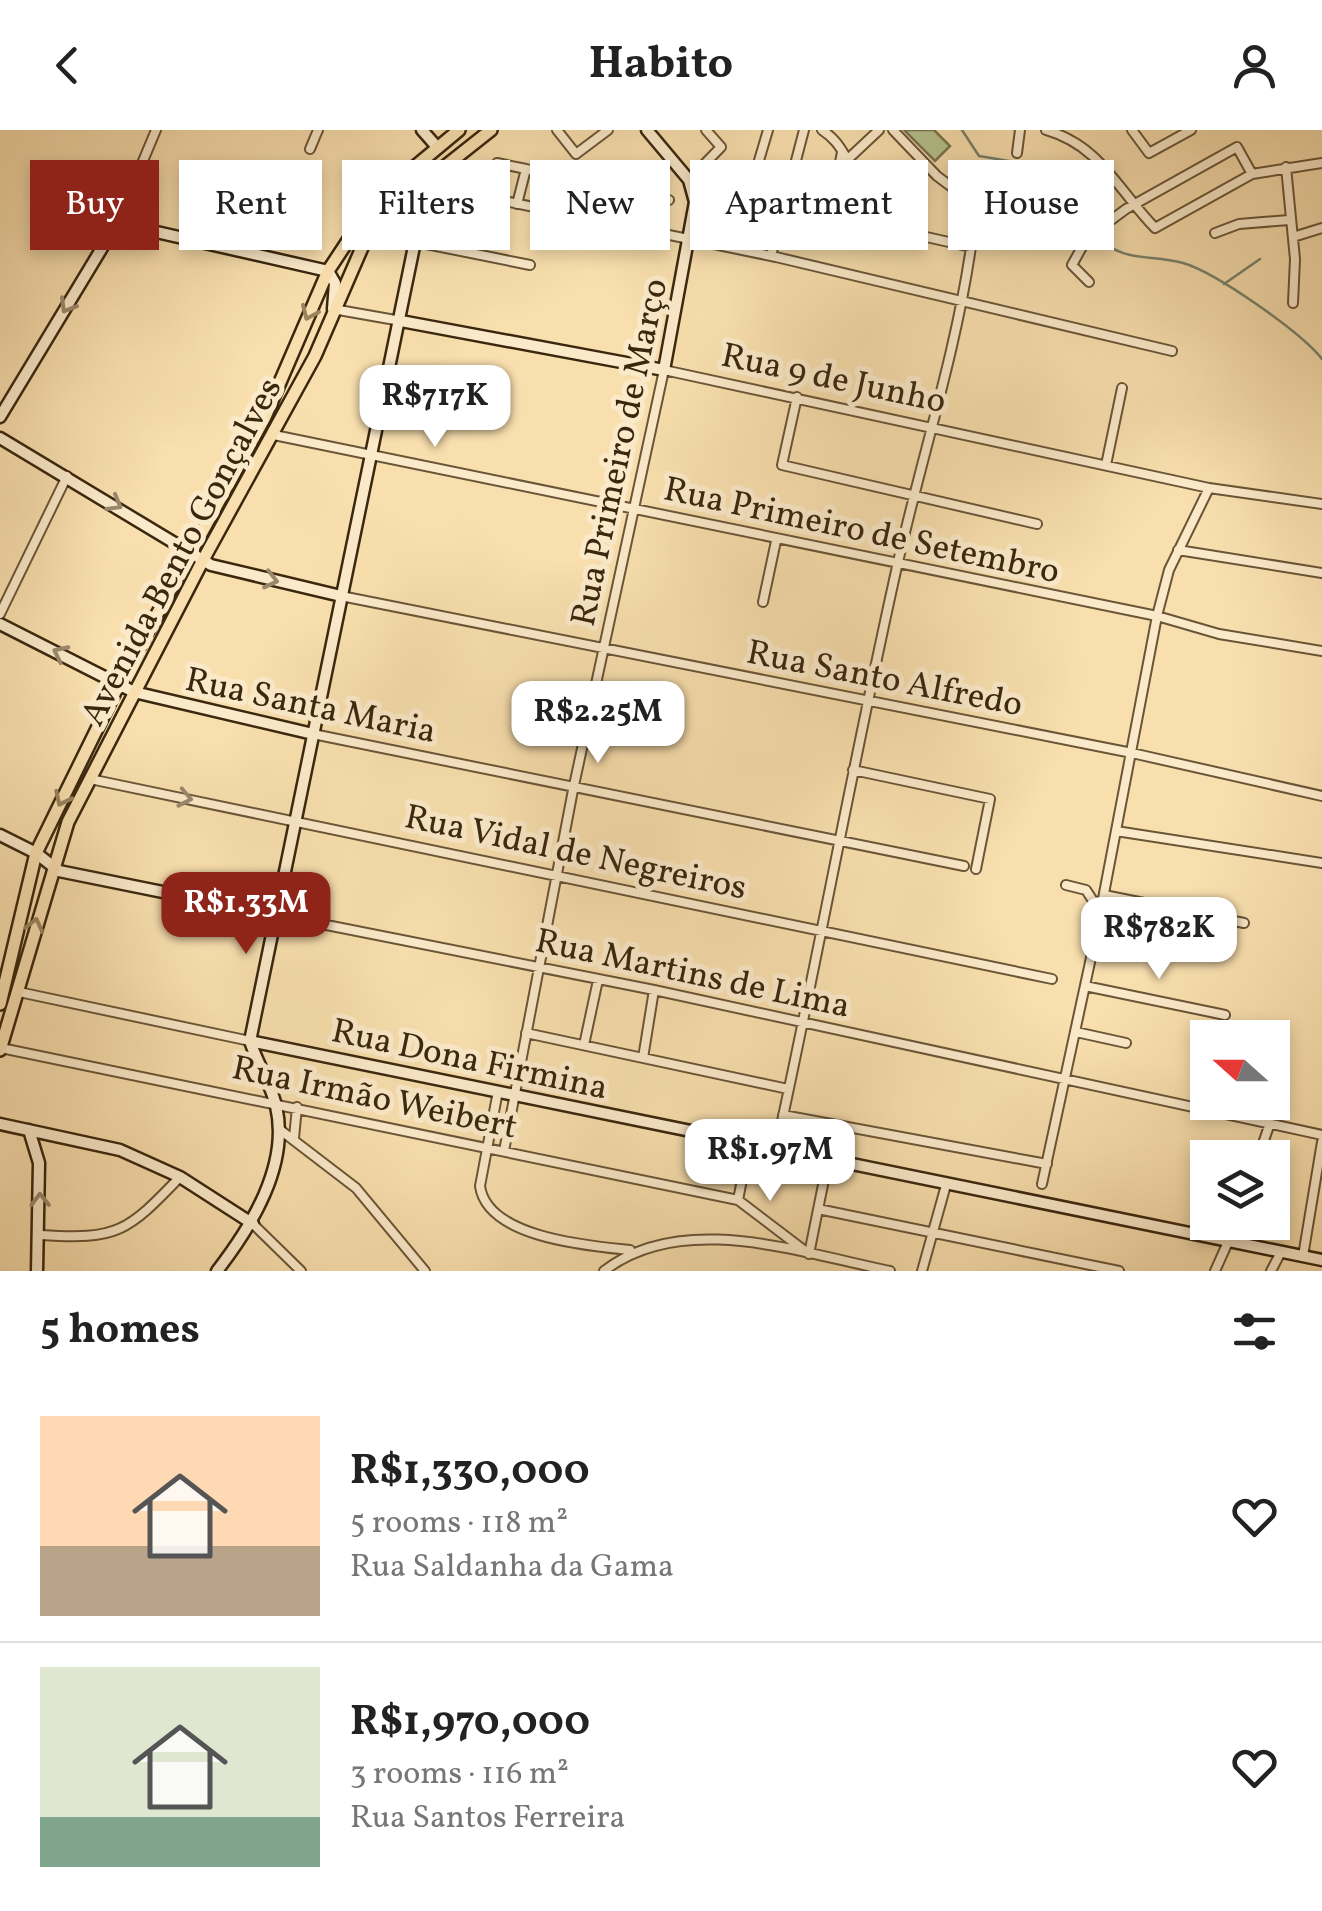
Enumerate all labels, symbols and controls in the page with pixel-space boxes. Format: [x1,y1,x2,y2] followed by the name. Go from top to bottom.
[589,34,733,97] text: Habito
[40,38,95,93] icon: back
[1227,38,1282,93] icon: person
[30,160,159,250] chip: Buy
[179,160,322,250] chip: Rent
[342,160,510,250] chip: Filters
[530,160,670,250] chip: New
[690,160,928,250] chip: Apartment
[948,160,1114,250] chip: House
[561,274,681,631] street label: Rua Primeiro de Março
[60,295,79,313] one-way arrow
[301,303,321,321] one-way arrow
[717,333,950,427] street label: Rua 9 de Junho
[354,365,516,450] pin: R$717K
[70,370,295,735] street label: Avenida Bento Gonçalves
[382,375,488,419] text: R$717K
[659,467,1064,597] street label: Rua Primeiro de Setembro
[104,492,122,511] one-way arrow
[262,568,279,589] one-way arrow
[742,630,1026,730] street label: Rua Santo Alfredo
[52,646,70,666] one-way arrow
[181,657,440,757] street label: Rua Santa Maria
[506,681,690,766] pin: R$2.25M
[534,691,663,735] text: R$2.25M
[176,787,193,808] one-way arrow
[55,789,75,807] one-way arrow
[400,794,751,914] street label: Rua Vidal de Negreiros
[154,872,338,957] pin: R$1.33M
[183,882,309,926] text: R$1.33M
[1078,897,1240,982] pin: R$782K
[1103,907,1215,951] text: R$782K
[24,917,45,934] one-way arrow
[531,918,854,1032] street label: Rua Martins de Lima
[327,1008,612,1114] street label: Rua Dona Firmina
[1190,1020,1290,1120] north arrow
[1190,1020,1290,1240] map controls
[227,1045,521,1153] street label: Rua Irmão Weibert
[678,1119,862,1204] pin: R$1.97M
[707,1129,833,1173] text: R$1.97M
[1190,1140,1290,1240] button: layers
[29,1191,51,1206] one-way arrow
[40,1302,200,1361] text: 5 homes
[1227,1304,1282,1359] icon: filters
[350,1443,590,1502] text: R$1,330,000
[120,1456,240,1576] icon: home
[1227,1489,1282,1544] icon: heart
[350,1502,568,1546] text: 5 rooms · 118 m²
[350,1546,674,1590] text: Rua Saldanha da Gama
[350,1694,590,1753] text: R$1,970,000
[120,1707,240,1827] icon: home
[1227,1740,1282,1795] icon: heart
[350,1753,569,1797] text: 3 rooms · 116 m²
[350,1797,626,1841] text: Rua Santos Ferreira

